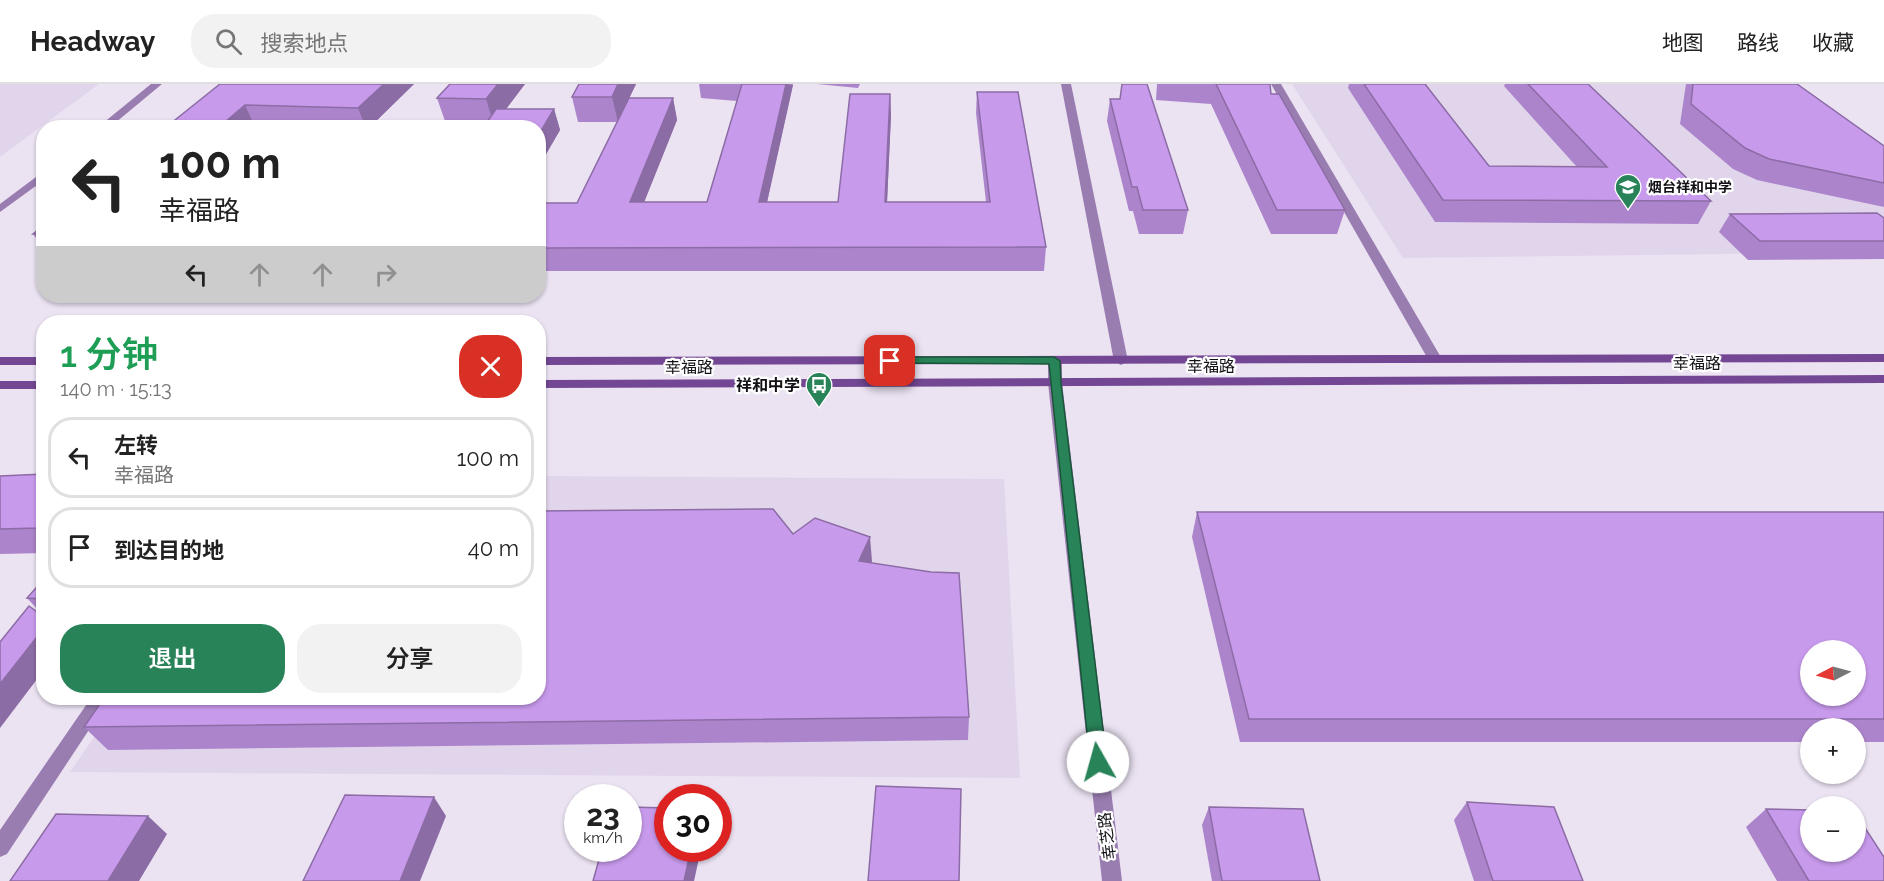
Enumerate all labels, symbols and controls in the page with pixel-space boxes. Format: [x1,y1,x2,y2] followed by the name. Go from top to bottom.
[191,14,611,68] search box
[30,25,155,58] text: Headway
[212,25,245,58] icon: search
[260,30,349,56] text: 搜索地点
[1662,30,1704,55] text: 地图
[1737,30,1779,55] text: 路线
[1812,30,1854,55] text: 收藏
[159,139,281,188] text: 100 m
[60,144,138,222] icon: left
[1613,172,1643,210] school or university icon: 烟台祥和中学
[1648,179,1732,195] place label: 烟台祥和中学
[159,195,240,226] text: 幸福路
[180,258,213,291] icon: left
[243,258,276,291] icon: ahead
[306,258,339,291] icon: ahead
[369,258,402,291] icon: right
[60,333,158,375] text: 1 分钟
[459,335,522,398] button: close
[864,335,915,386] pin
[873,344,906,377] icon: arrive
[1673,354,1721,373] street label: 幸福路
[1187,357,1235,376] street label: 幸福路
[665,358,713,377] street label: 幸福路
[804,370,834,408] bus stop icon: 祥和中学
[736,376,800,395] place label: 祥和中学
[60,377,172,401] text: 140 m · 15:13
[114,432,158,458] text: 左转
[63,441,96,474] icon: left
[457,445,519,471] text: 100 m
[114,463,174,487] text: 幸福路
[63,531,96,564] icon: arrive
[468,535,519,561] text: 40 m
[114,537,224,563] text: 到达目的地
[60,624,285,693] button: 退出
[297,624,522,693] button: 分享
[1800,640,1866,706] north arrow
[1800,640,1866,862] map controls
[1800,718,1866,784] button: +
[1066,730,1130,794] position arrow
[654,784,732,862] speed limit sign: 30
[1800,796,1866,862] button: −
[586,798,620,833] text: 23
[1095,811,1119,861] street label: 幸芝路
[583,829,623,847] text: km/h

